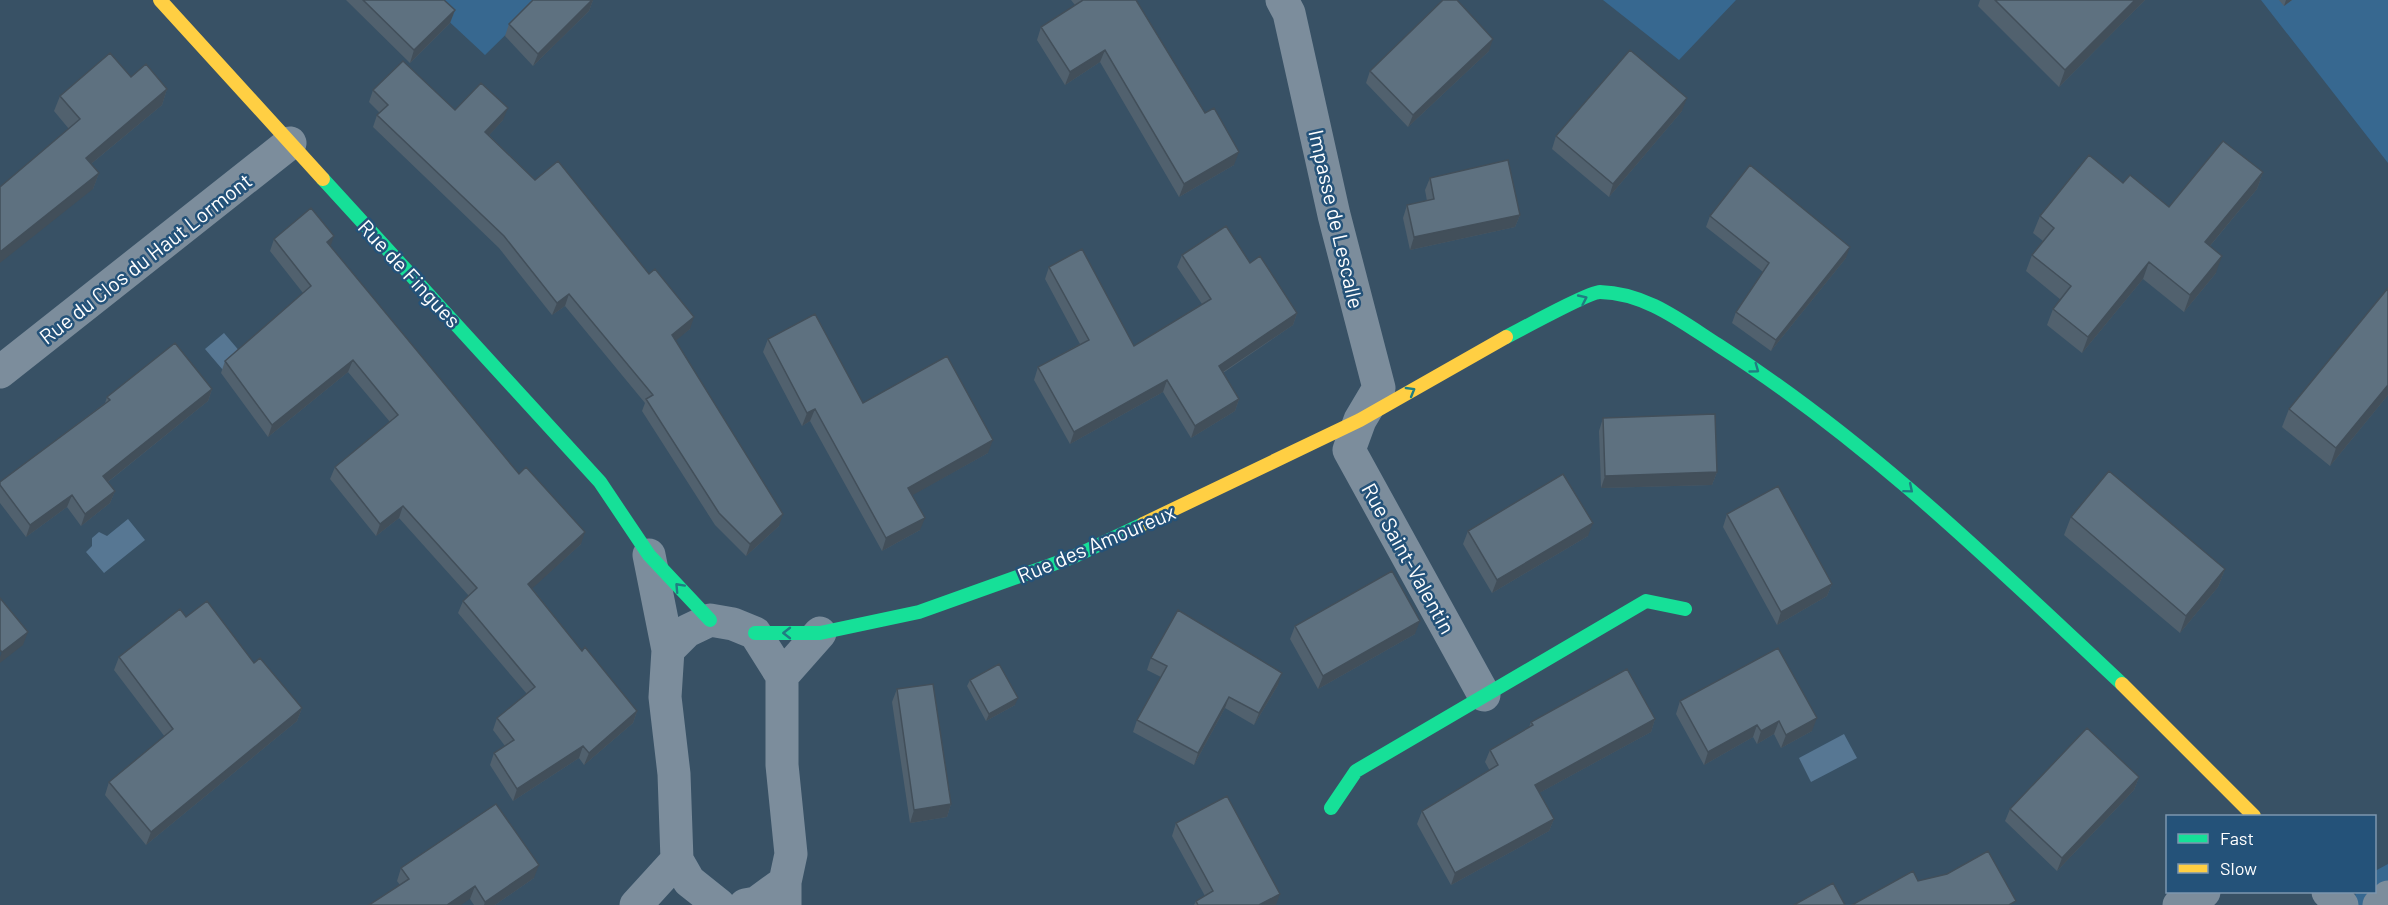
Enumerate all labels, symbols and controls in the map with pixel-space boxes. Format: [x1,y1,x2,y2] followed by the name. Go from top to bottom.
[1304,127,1370,311] street label: Impasse de Lescalle
[34,167,256,349] street label: Rue du Clos du Haut Lormont
[354,214,466,332] street label: Rue de Fingues
[1576,295,1587,307] one-way arrow
[1749,362,1760,373] one-way arrow
[1405,387,1415,398] one-way arrow
[1357,478,1461,638] street label: Rue Saint-Valentin
[1902,482,1913,493] one-way arrow
[1013,498,1179,588] street label: Rue des Amoureux
[676,584,687,595] one-way arrow
[783,627,792,639] one-way arrow
[2166,815,2376,893] legend
[2220,827,2254,849] text: Fast
[2220,857,2257,879] text: Slow

